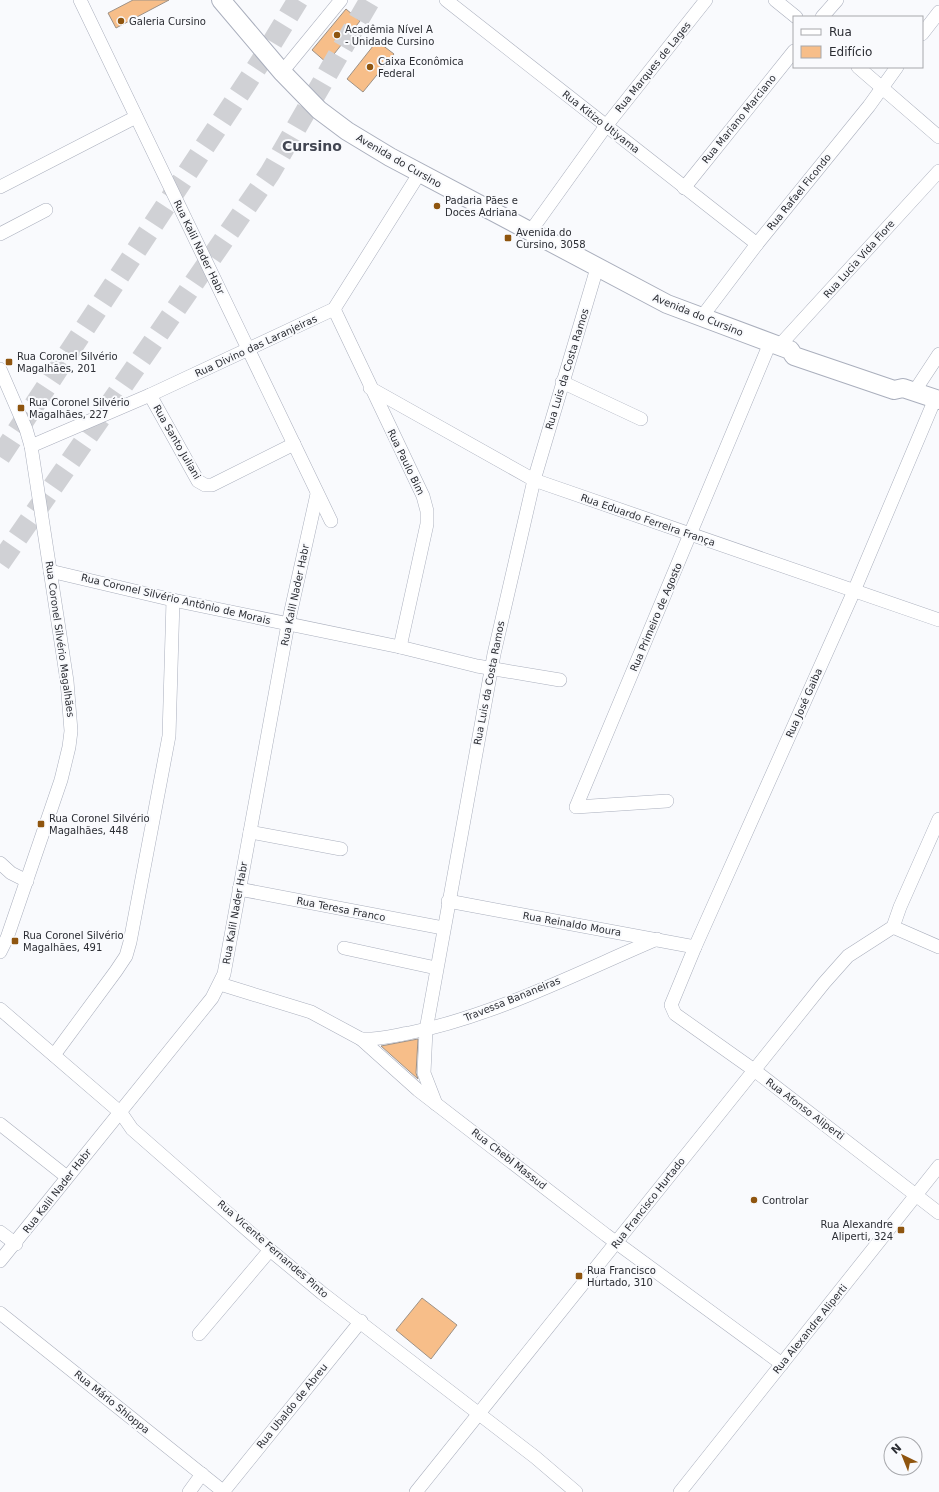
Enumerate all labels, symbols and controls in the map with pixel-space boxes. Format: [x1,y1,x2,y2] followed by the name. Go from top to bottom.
[116,16,126,26] marker: Galeria Cursino
[129,16,206,27] place label: Galeria Cursino
[793,16,923,68] legend
[613,20,693,114] street label: Rua Marques de Lages
[345,24,434,47] place label: Acadêmia Nível A - Unidade Cursino
[829,25,852,39] text: Rua
[332,30,342,40] marker: Acadêmia Nível A - Unidade Cursino
[829,45,872,59] text: Edifício
[378,56,464,79] place label: Caixa Econômica Federal
[365,62,375,72] marker: Caixa Econômica Federal
[700,72,778,166] street label: Rua Mariano Marciano
[560,89,642,155] street label: Rua Kitizo Utiyama
[354,132,444,190] street label: Avenida do Cursino
[282,138,342,154] district label: Cursino
[765,152,833,232] street label: Rua Rafael Ficondo
[445,195,518,218] place label: Padaria Pães e Doces Adriana
[171,198,227,297] street label: Rua Kalil Nader Habr
[432,201,442,211] marker: Padaria Pães e Doces Adriana
[821,218,897,300] street label: Rua Lucia Vida Fiore
[516,227,586,250] place label: Avenida do Cursino, 3058
[503,233,513,243] marker: Avenida do Cursino, 3058
[651,292,745,338] street label: Avenida do Cursino
[543,307,591,431] street label: Rua Luis da Costa Ramos
[193,313,319,379] street label: Rua Divino das Laranjeiras
[17,351,118,374] place label: Rua Coronel Silvério Magalhães, 201
[4,357,14,367] marker: Rua Coronel Silvério Magalhães, 201
[29,397,130,420] place label: Rua Coronel Silvério Magalhães, 227
[16,403,26,413] marker: Rua Coronel Silvério Magalhães, 227
[151,403,203,481] street label: Rua Santo Juliani
[385,427,427,497] street label: Rua Paulo Bim
[579,492,717,548] street label: Rua Eduardo Ferreira França
[279,542,311,647] street label: Rua Kalil Nader Habr
[44,560,76,718] street label: Rua Coronel Silvério Magalhães
[628,561,684,673] street label: Rua Primeiro de Agosto
[80,572,272,626] street label: Rua Coronel Silvério Antônio de Morais
[472,620,506,746] street label: Rua Luis da Costa Ramos
[784,667,824,739] street label: Rua José Gaiba
[49,813,150,836] place label: Rua Coronel Silvério Magalhães, 448
[36,819,46,829] marker: Rua Coronel Silvério Magalhães, 448
[221,860,250,965] street label: Rua Kalil Nader Habr
[296,895,386,923] street label: Rua Teresa Franco
[522,910,622,938] street label: Rua Reinaldo Moura
[23,930,124,953] place label: Rua Coronel Silvério Magalhães, 491
[10,936,20,946] marker: Rua Coronel Silvério Magalhães, 491
[461,975,562,1024] street label: Travessa Bananeiras
[764,1076,846,1142] street label: Rua Afonso Aliperti
[469,1126,549,1192] street label: Rua Chebl Massud
[21,1146,94,1235] street label: Rua Kalil Nader Habr
[609,1155,687,1251] street label: Rua Francisco Hurtado
[749,1195,759,1205] marker: Controlar
[762,1195,809,1206] place label: Controlar
[216,1198,330,1300] street label: Rua Vicente Fernandes Pinto
[820,1219,893,1242] place label: Rua Alexandre Aliperti, 324
[896,1225,906,1235] marker: Rua Alexandre Aliperti, 324
[587,1265,656,1288] place label: Rua Francisco Hurtado, 310
[574,1271,584,1281] marker: Rua Francisco Hurtado, 310
[771,1282,849,1376] street label: Rua Alexandre Aliperti
[254,1361,330,1451] street label: Rua Ubaldo de Abreu
[72,1368,152,1436] street label: Rua Mário Shioppa
[883,1436,923,1476] north arrow
[889,1441,904,1457] text: N

